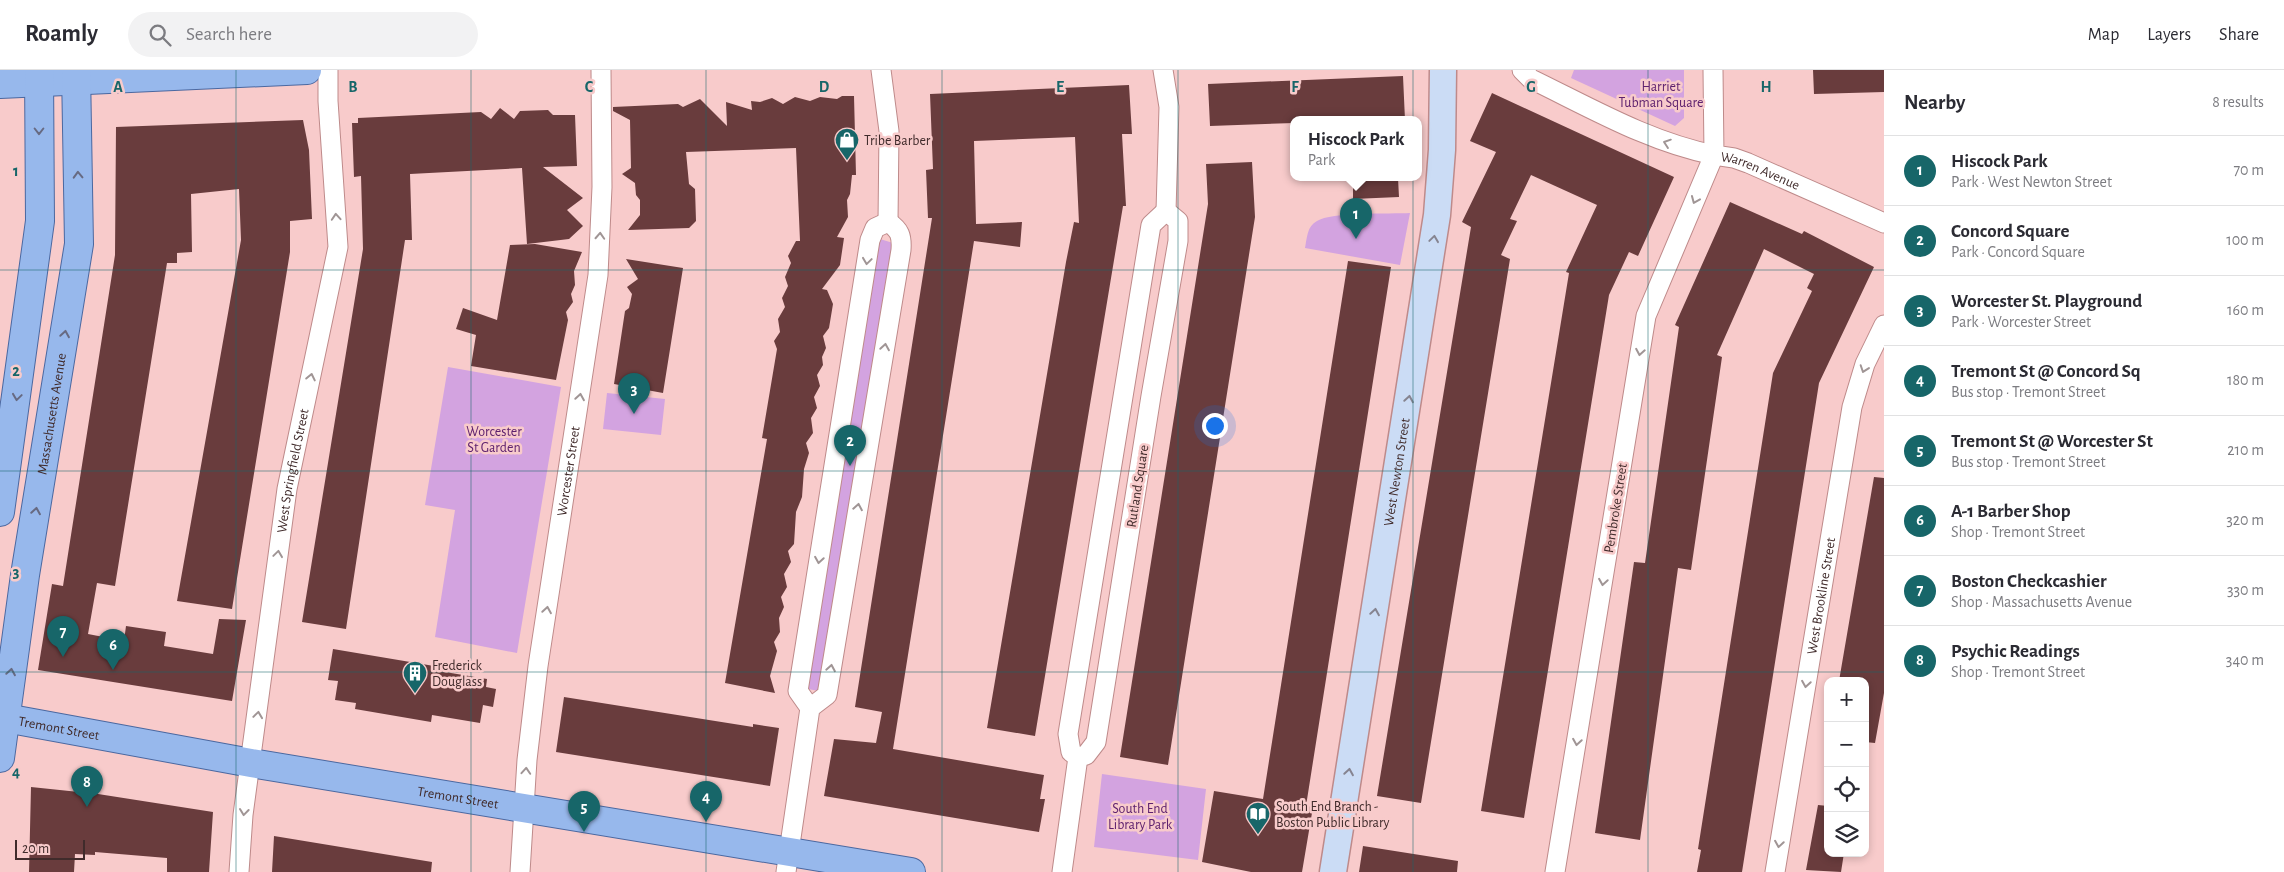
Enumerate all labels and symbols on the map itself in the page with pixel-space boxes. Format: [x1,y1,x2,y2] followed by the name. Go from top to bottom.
[113,79,123,95] text: A
[348,79,358,95] text: B
[585,79,594,95] text: C
[819,79,830,95] text: D
[1056,79,1064,95] text: E
[1291,79,1299,95] text: F
[1526,79,1536,95] text: G
[1760,79,1772,95] text: H
[1619,80,1703,110] park label: Harriet Tubman Square
[34,127,45,135] one-way arrow
[834,127,860,161] shop icon: Tribe Barber
[864,134,931,148] place label: Tribe Barber
[1664,139,1672,149] one-way arrow
[1720,150,1802,193] street label: Warren Avenue
[13,163,19,179] text: 1
[72,171,83,179] one-way arrow
[1690,195,1701,204] one-way arrow
[1340,198,1372,239] pin: 1
[330,213,341,221] one-way arrow
[594,232,605,240] one-way arrow
[1428,234,1439,242] one-way arrow
[862,257,873,265] one-way arrow
[60,329,70,338] one-way arrow
[879,343,889,351] one-way arrow
[1635,349,1646,357] one-way arrow
[35,352,69,476] street label: Massachusetts Avenue
[12,363,20,379] text: 2
[1860,365,1870,373] one-way arrow
[305,373,316,382] one-way arrow
[618,373,650,414] pin: 3
[12,392,22,401] one-way arrow
[574,393,584,402] one-way arrow
[1404,395,1414,404] one-way arrow
[275,407,312,534] street label: West Springfield Street
[1202,413,1228,439] your location
[1382,417,1413,527] street label: West Newton Street
[466,425,522,455] park label: Worcester St Garden
[555,425,583,517] street label: Worcester Street
[834,425,866,466] pin: 2
[1125,444,1151,529] street label: Rutland Square
[1602,462,1630,554] street label: Pembroke Street
[853,503,863,512] one-way arrow
[30,507,41,515] one-way arrow
[1805,536,1838,655] street label: West Brookline Street
[272,550,283,558] one-way arrow
[815,555,825,564] one-way arrow
[13,564,20,580] text: 3
[1598,577,1608,586] one-way arrow
[541,605,552,613] one-way arrow
[1369,607,1380,615] one-way arrow
[47,616,79,657] pin: 7
[97,629,129,670] pin: 6
[432,659,483,689] place label: Frederick Douglass
[402,660,428,694] building icon: Frederick Douglass
[826,663,836,672] one-way arrow
[5,667,15,676] one-way arrow
[1801,679,1811,688] one-way arrow
[252,711,263,719] one-way arrow
[17,715,101,743] street label: Tremont Street
[1572,738,1582,746] one-way arrow
[12,764,20,780] text: 4
[71,766,103,807] pin: 8
[520,767,531,775] one-way arrow
[1344,768,1354,776] one-way arrow
[690,781,722,822] pin: 4
[416,785,500,812] street label: Tremont Street
[568,791,600,832] pin: 5
[1276,800,1390,830] place label: South End Branch - Boston Public Library
[1245,801,1271,835] library icon: South End Branch - Boston Public Library
[1108,802,1173,832] park label: South End Library Park
[239,808,250,816] one-way arrow
[15,837,85,860] scale bar
[1775,840,1785,848] one-way arrow

